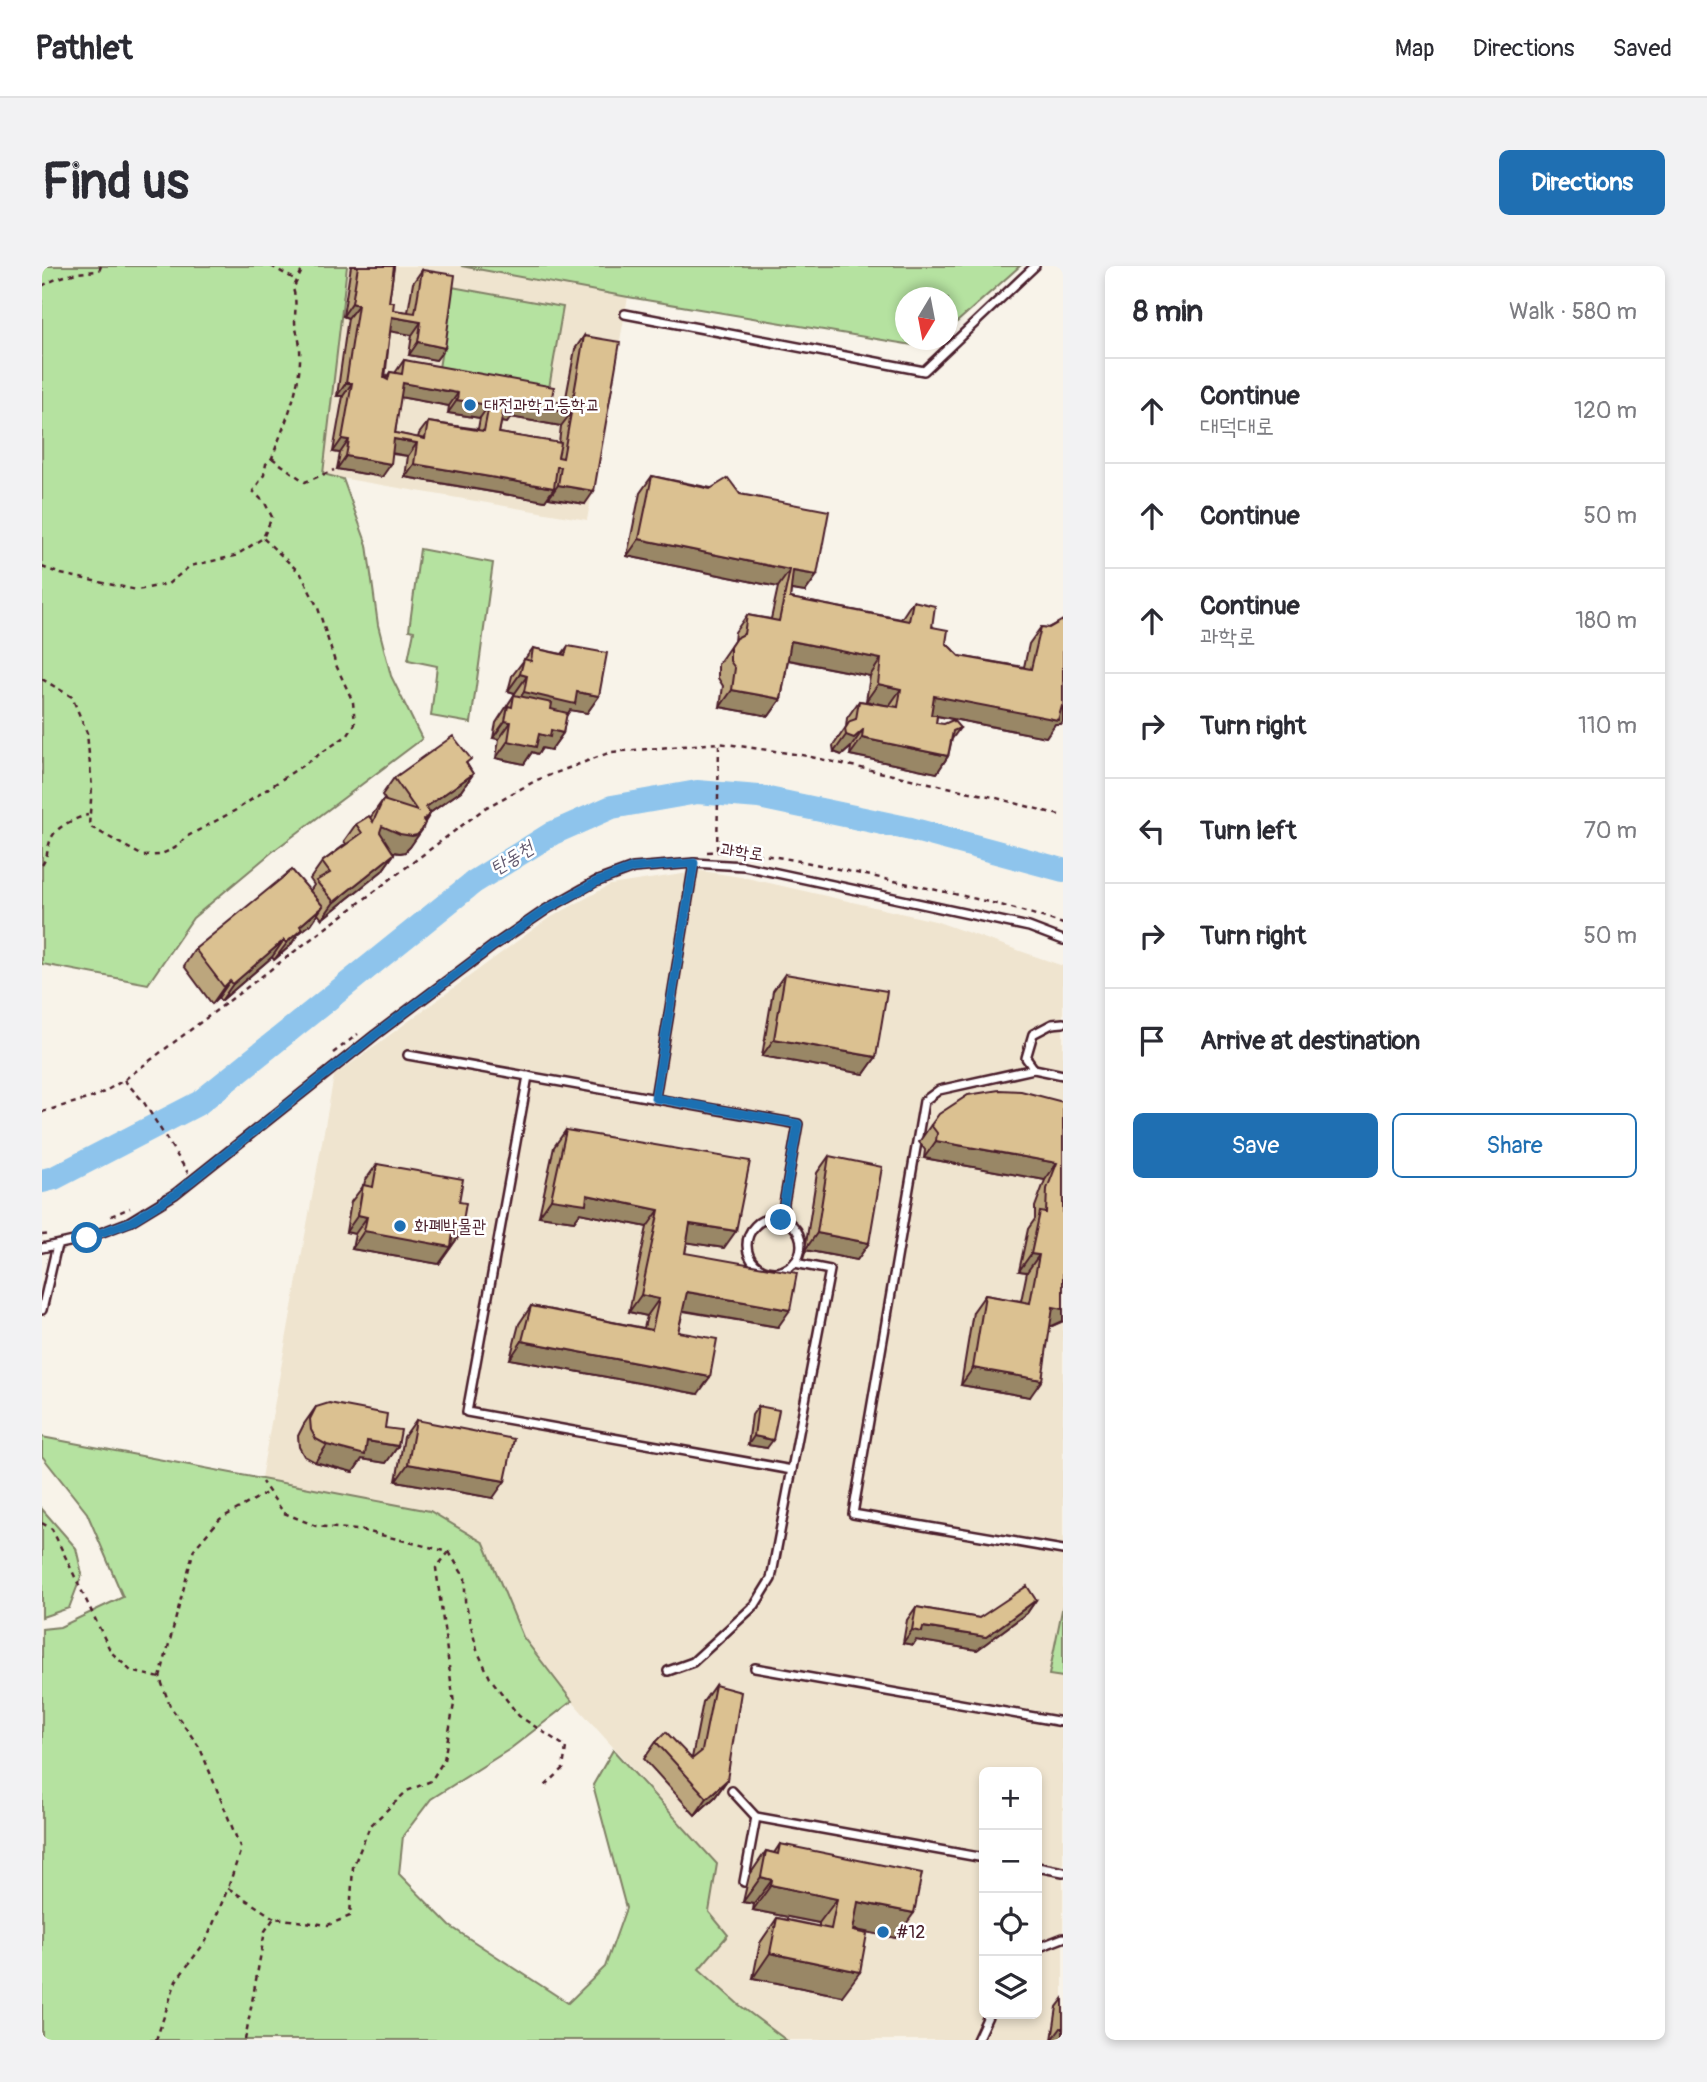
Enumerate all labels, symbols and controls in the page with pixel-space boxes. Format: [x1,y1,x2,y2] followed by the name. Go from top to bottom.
[35,28,132,69] text: Pathlet
[1395,34,1435,63] text: Map
[1473,34,1574,63] text: Directions
[1612,34,1672,63] text: Saved
[1499,150,1665,215] button: Directions
[42,152,189,213] text: Find us
[895,287,958,350] north arrow
[1133,293,1203,330] text: 8 min
[1509,297,1637,326] text: Walk · 580 m
[1200,380,1300,412] text: Continue
[1133,392,1171,430] icon: ahead
[484,394,600,417] place label: 대전과학고등학교
[1574,396,1637,425] text: 120 m
[462,397,478,413] marker: 대전과학고등학교
[1200,412,1274,441] text: 대덕대로
[1133,497,1171,535] icon: ahead
[1200,500,1300,532] text: Continue
[1583,501,1637,530] text: 50 m
[1200,590,1300,622] text: Continue
[1133,602,1171,640] icon: ahead
[1575,606,1637,635] text: 180 m
[1200,622,1256,651] text: 과학로
[1133,707,1171,745] icon: right
[1200,710,1306,742] text: Turn right
[1578,711,1637,740] text: 110 m
[1133,812,1171,850] icon: left
[1200,815,1296,847] text: Turn left
[1584,816,1637,845] text: 70 m
[486,835,539,880] water label: 탄동천
[719,838,765,866] street label: 과학로
[1133,917,1171,955] icon: right
[1200,920,1306,952] text: Turn right
[1583,921,1637,950] text: 50 m
[1133,1022,1171,1060] icon: arrive
[1200,1025,1420,1057] text: Arrive at destination
[1133,1113,1378,1178] button: Save
[1392,1113,1637,1178] button: Share
[765,1204,796,1235] route end
[414,1215,486,1238] place label: 화폐박물관
[392,1218,408,1234] marker: 화폐박물관
[71,1222,102,1253] route start
[979,1767,1042,2019] map controls
[979,1767,1042,1830] button: +
[979,1830,1042,1893] button: −
[979,1893,1042,1956] button: locate
[896,1921,925,1944] place label: #12
[875,1924,891,1940] marker: #12
[979,1956,1042,2019] button: layers

